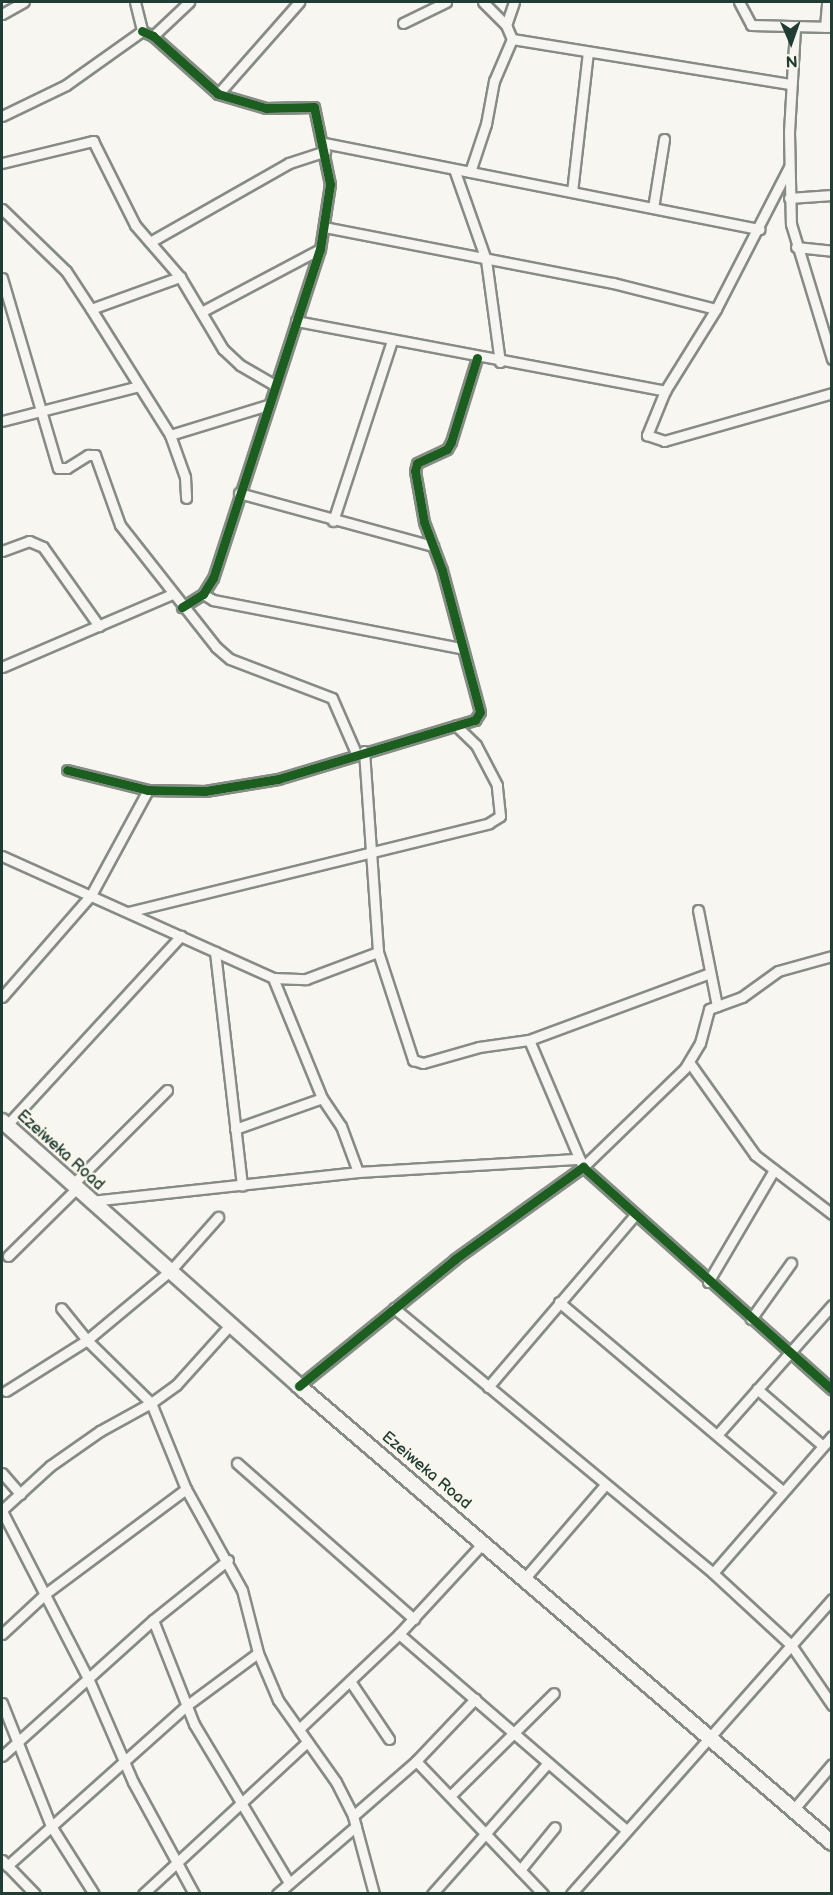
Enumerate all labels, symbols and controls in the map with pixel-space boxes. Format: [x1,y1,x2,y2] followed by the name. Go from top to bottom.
[761,12,821,72] north arrow
[785,51,798,70] text: N
[12,1107,108,1195] street label: Ezeiweka Road
[377,1428,475,1514] street label: Ezeiweka Road

